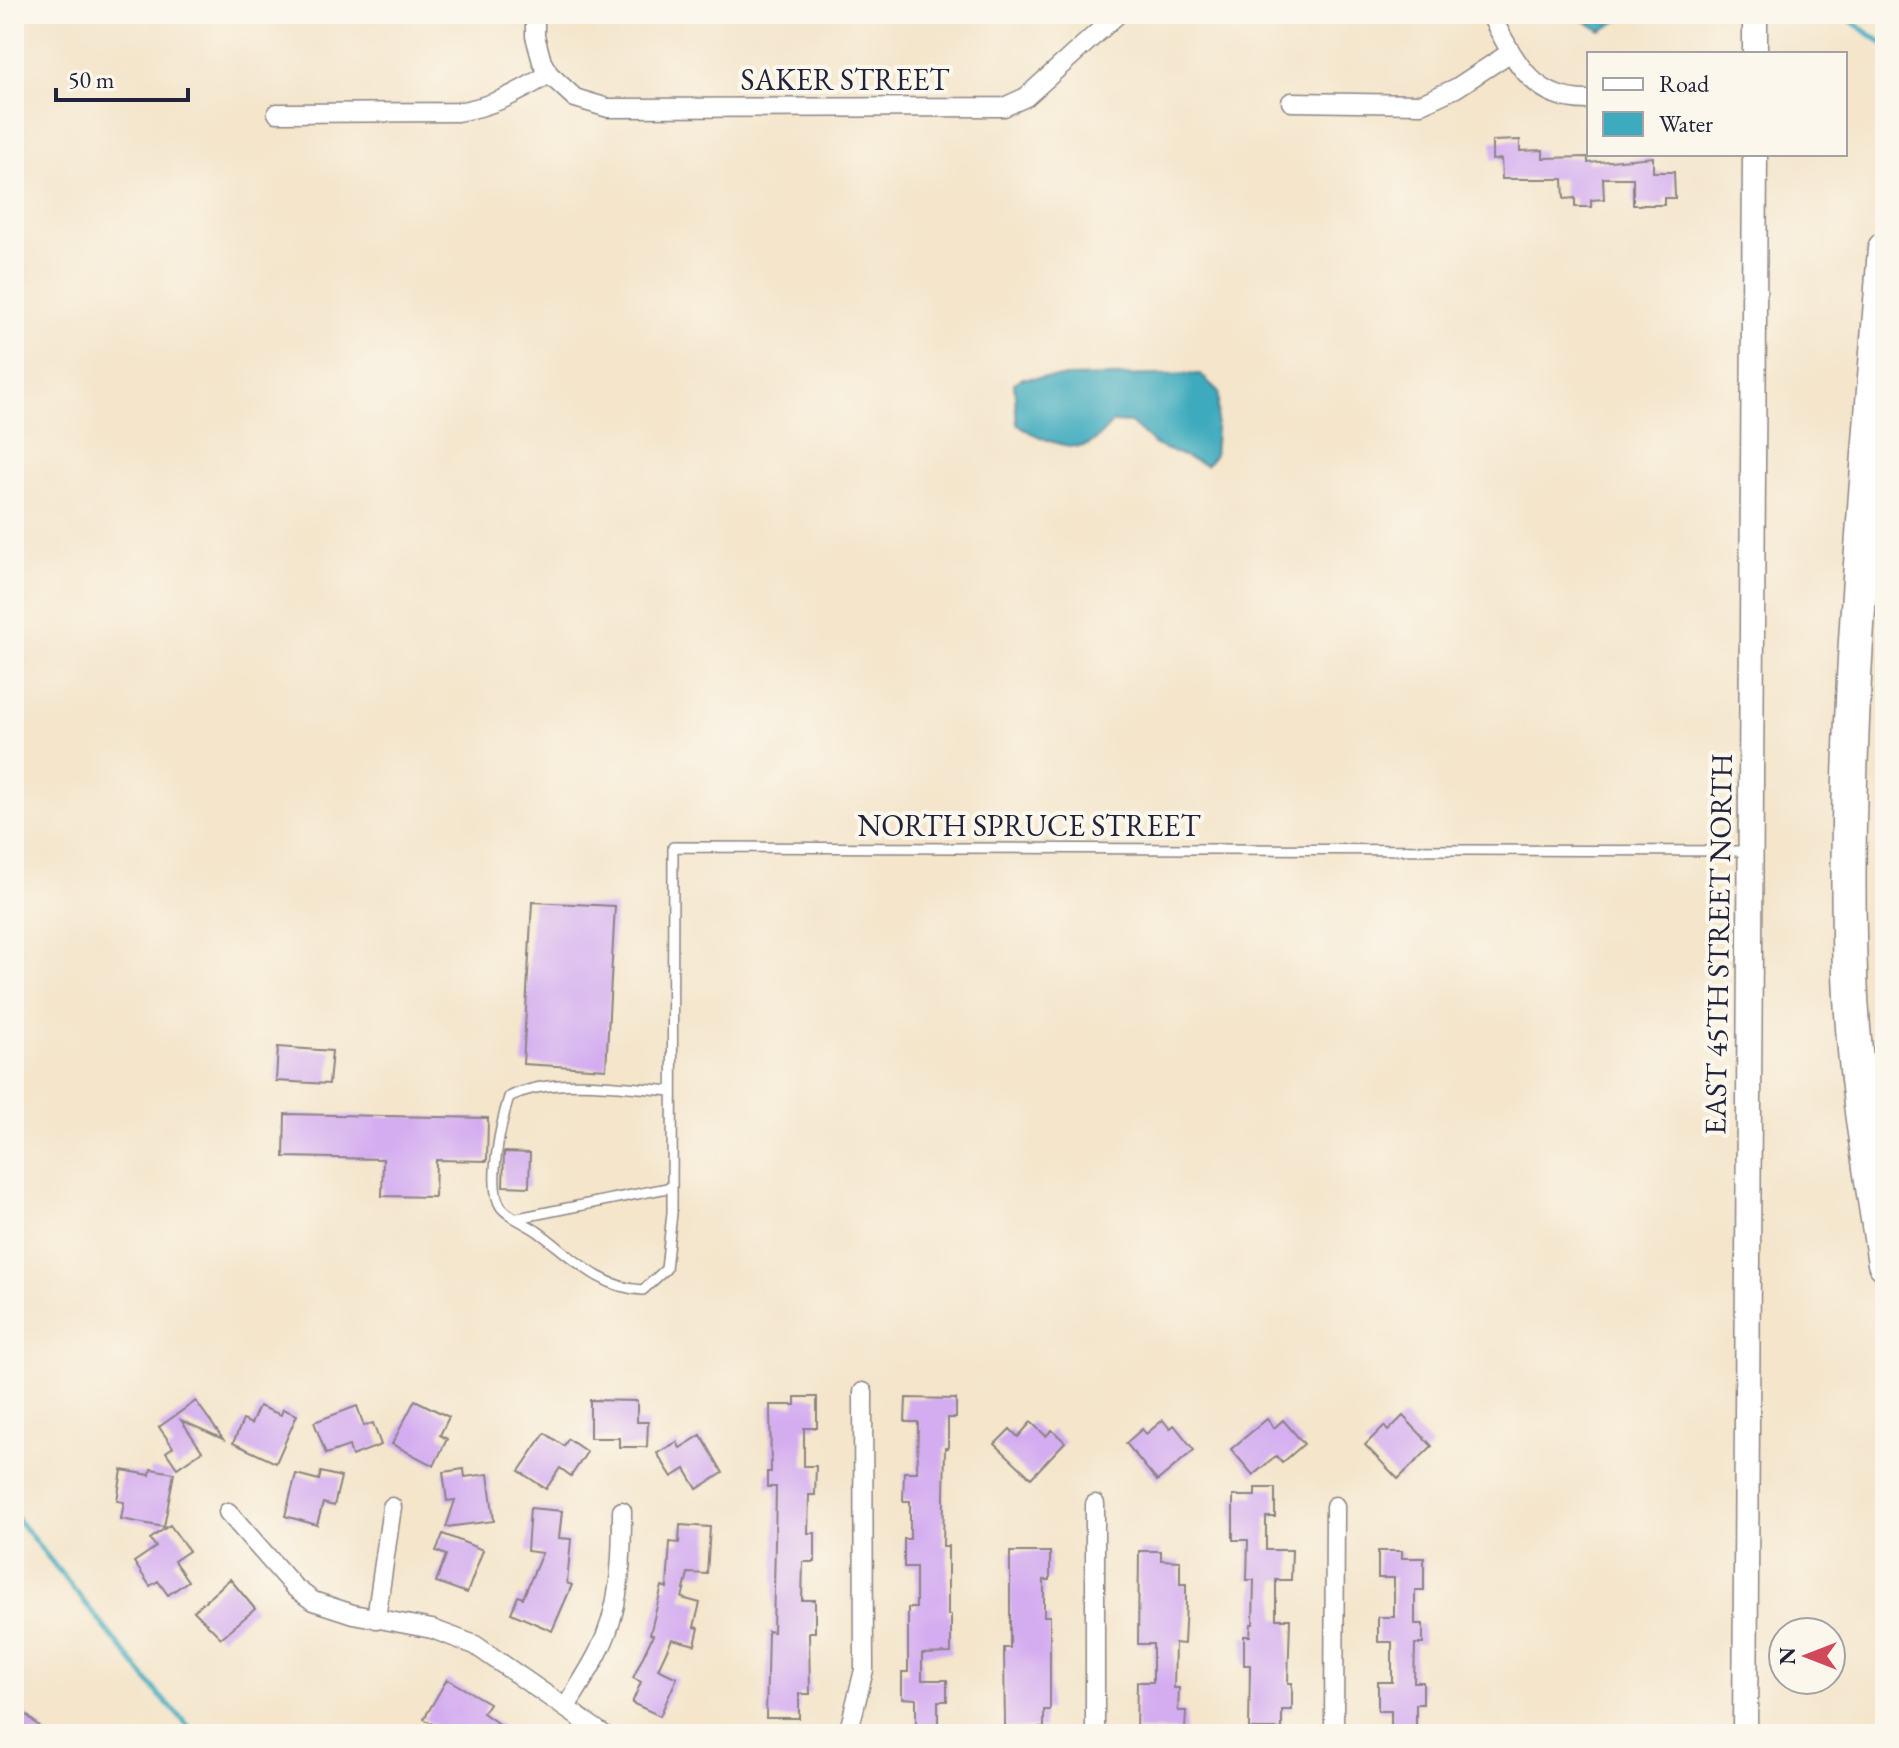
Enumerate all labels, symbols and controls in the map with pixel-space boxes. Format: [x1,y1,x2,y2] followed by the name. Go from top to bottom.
[56,52,188,102] scale bar
[1587,52,1847,156] legend
[741,60,950,99] street label: SAKER STREET
[68,64,115,95] text: 50 m
[1659,68,1710,99] text: Road
[1659,108,1713,139] text: Water
[1695,753,1741,1135] street label: EAST 45TH STREET NORTH
[857,806,1201,845] street label: NORTH SPRUCE STREET
[1767,1616,1847,1696] north arrow
[1773,1647,1802,1665] text: N

